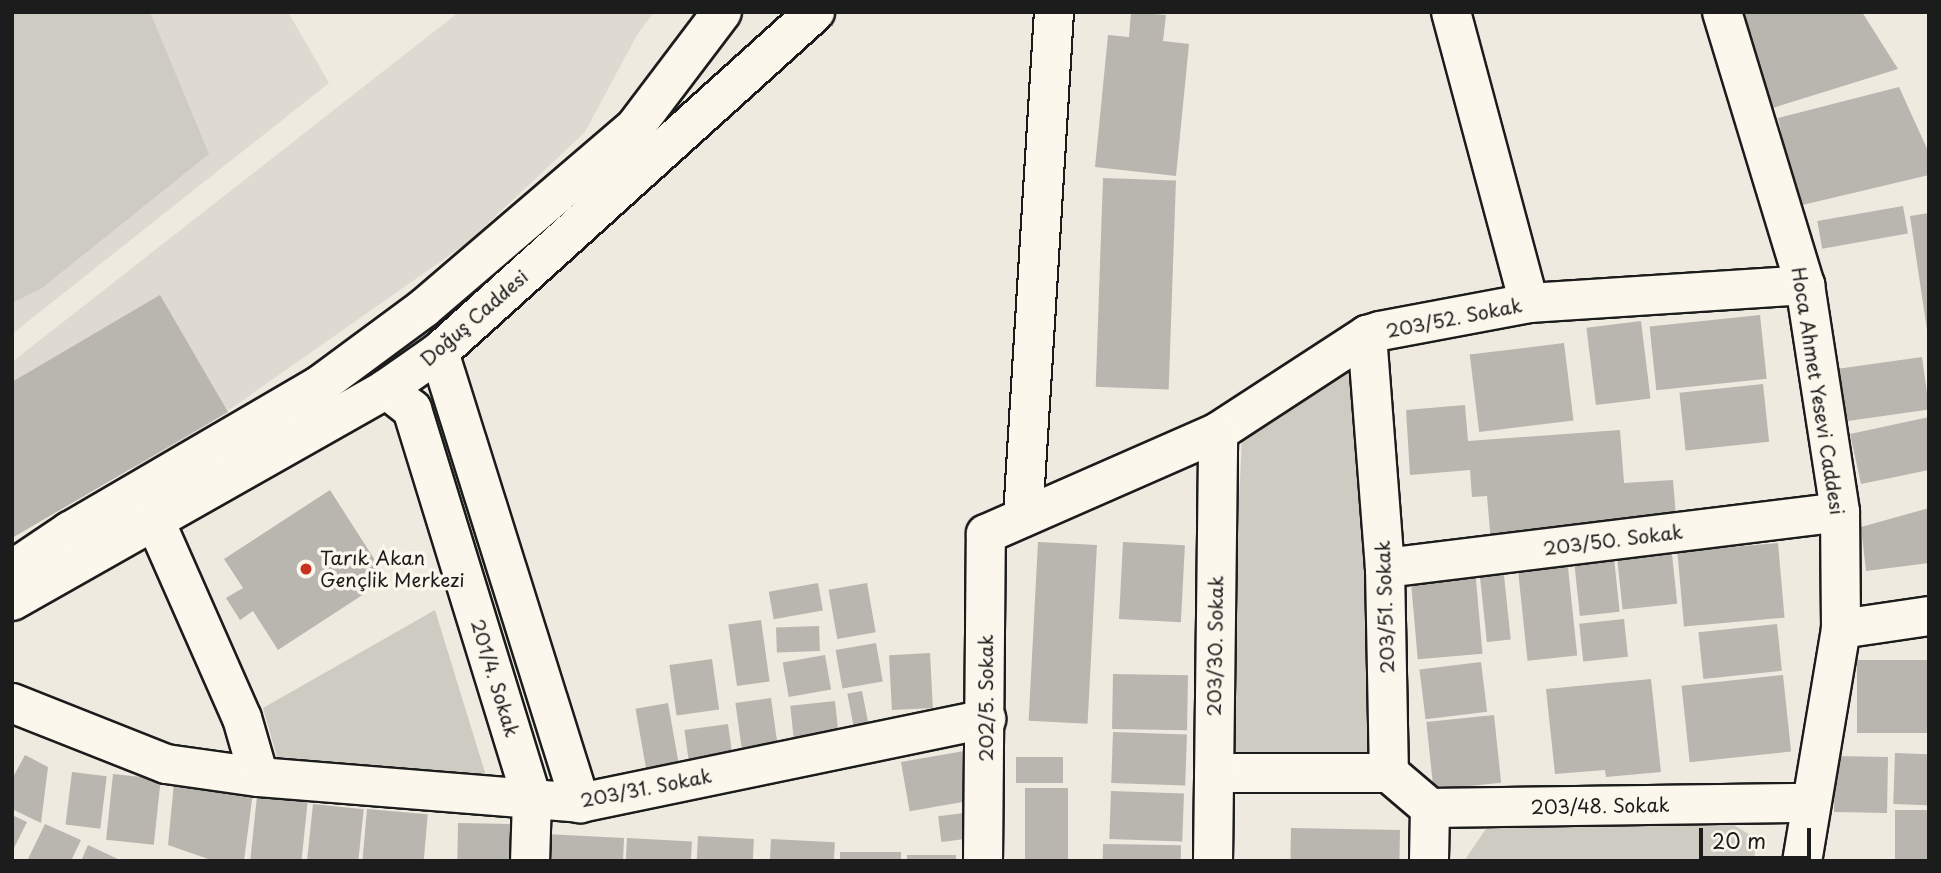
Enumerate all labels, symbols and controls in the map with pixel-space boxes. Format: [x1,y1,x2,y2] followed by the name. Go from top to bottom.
[416,265,532,371] street label: Doğuş Caddesi
[1787,266,1849,516] street label: Hoca Ahmet Yesevi Caddesi
[1383,293,1525,343] street label: 203/52. Sokak
[1542,520,1684,560] street label: 203/50. Sokak
[1371,539,1399,675] street label: 203/51. Sokak
[320,547,467,591] place label: Tarık Akan Gençlik Merkezi
[298,561,314,577] marker: Tarık Akan Gençlik Merkezi
[1202,575,1228,717] street label: 203/30. Sokak
[466,616,524,740] street label: 201/4. Sokak
[975,634,997,762] street label: 202/5. Sokak
[578,764,714,812] street label: 203/31. Sokak
[1530,793,1670,819] street label: 203/48. Sokak
[1703,814,1815,858] scale bar
[1712,824,1766,856] text: 20 m

